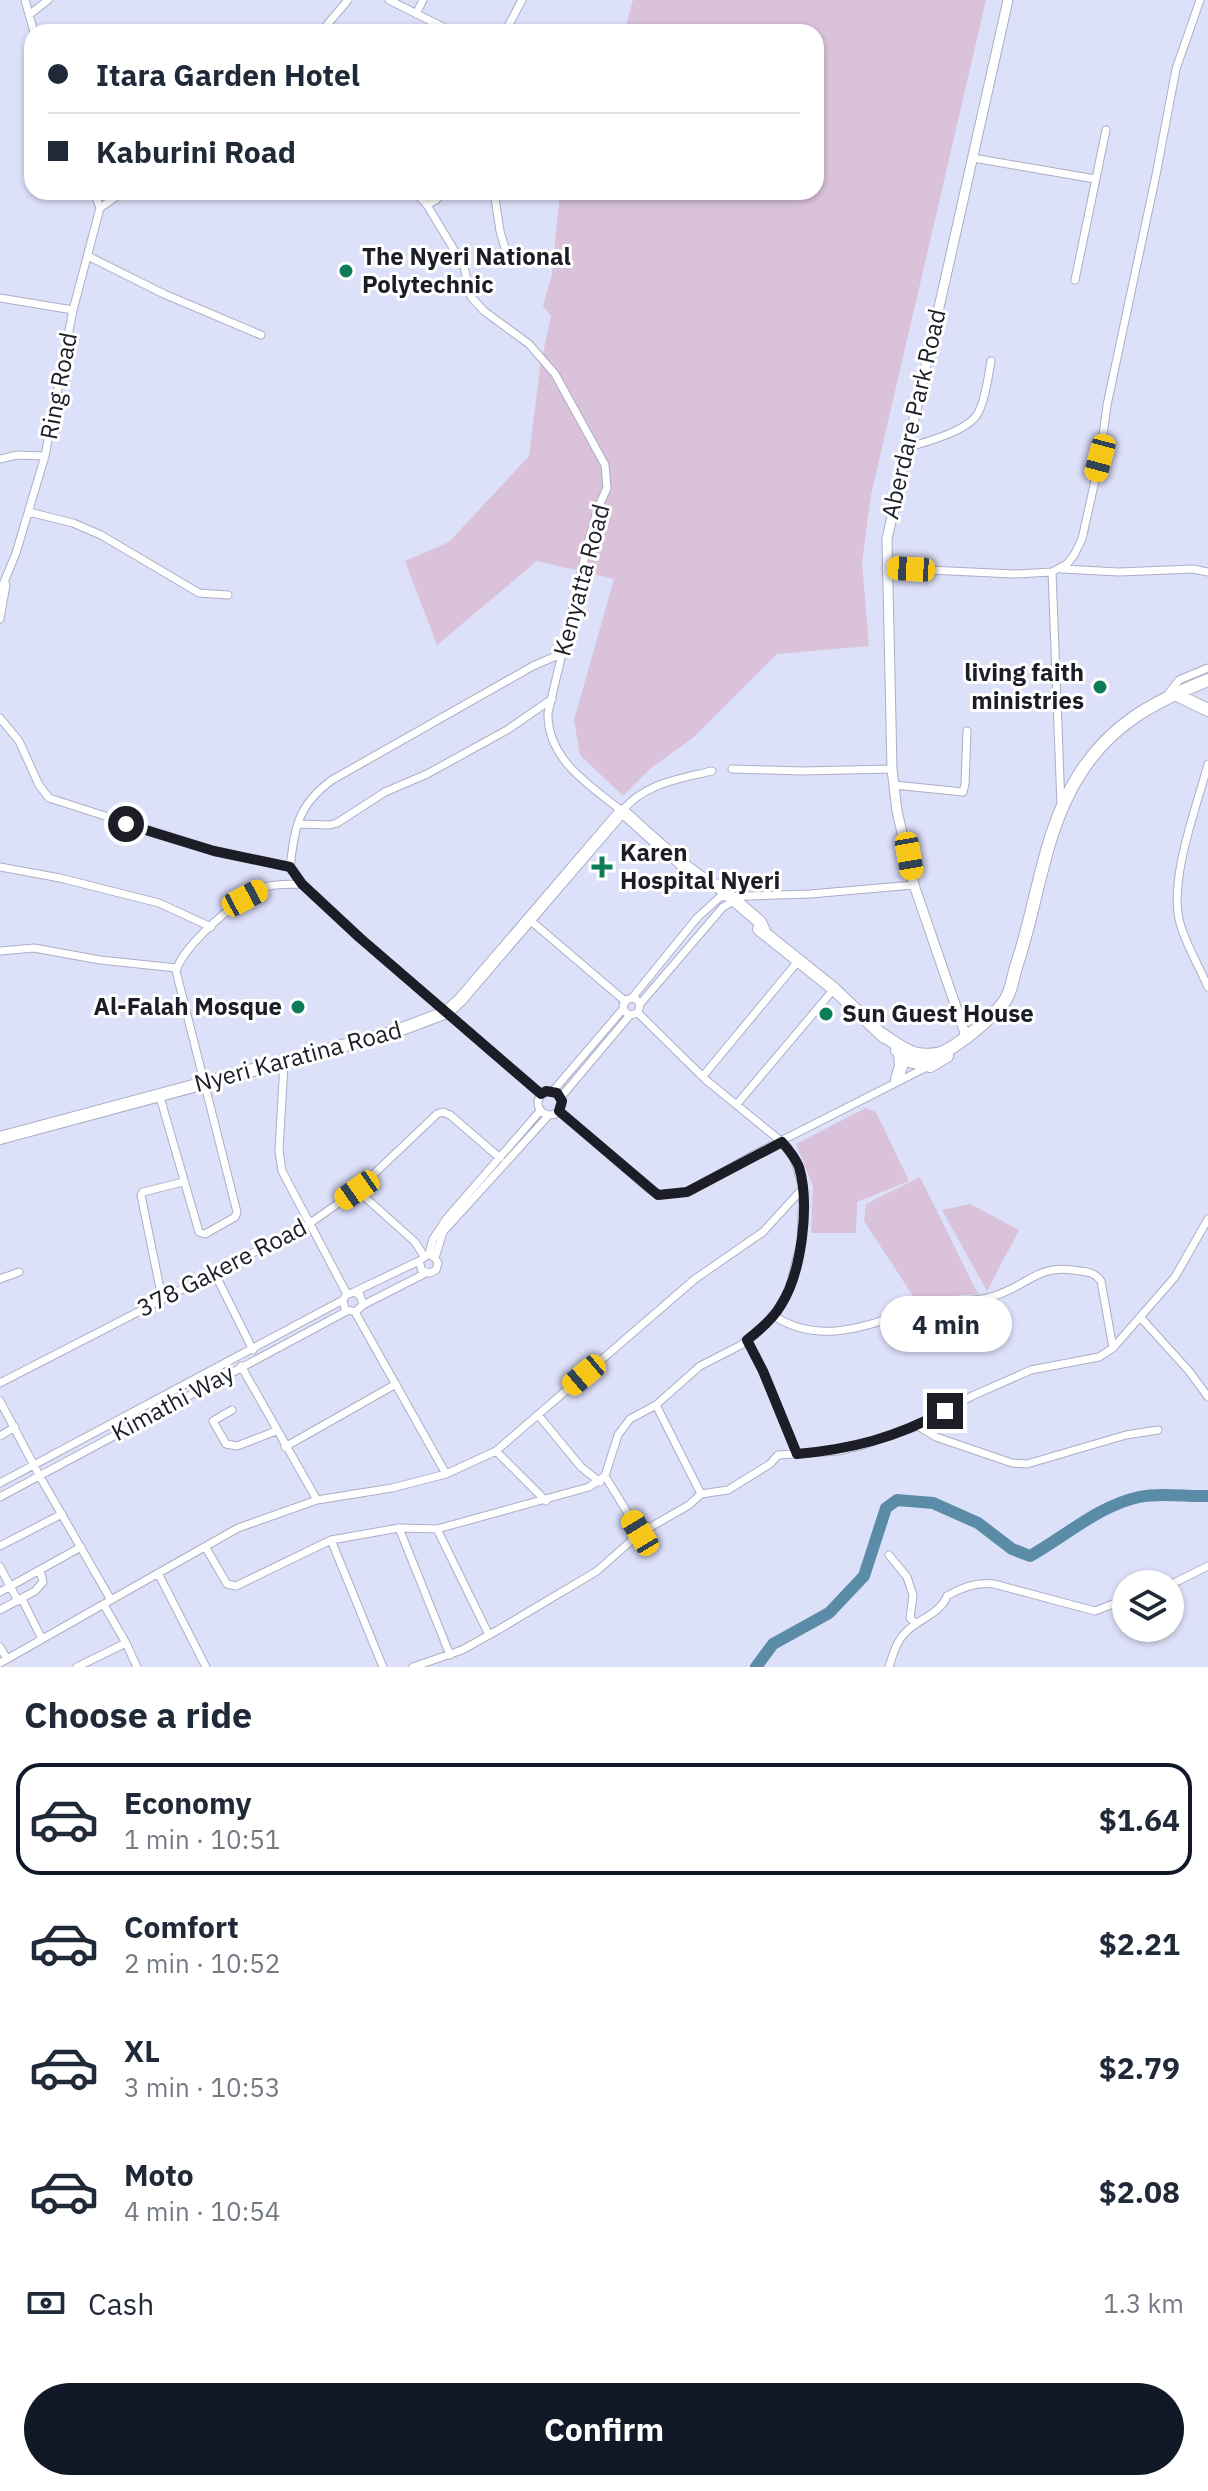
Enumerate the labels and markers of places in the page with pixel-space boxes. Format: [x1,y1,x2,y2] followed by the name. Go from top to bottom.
[362,240,571,300] place label: The Nyeri National Polytechnic
[337,262,355,280] marker: The Nyeri National Polytechnic
[964,656,1084,716] place label: living faith ministries
[1091,678,1109,696] marker: living faith ministries
[620,836,780,896] place label: Karen Hospital Nyeri
[591,856,613,878] marker: Karen Hospital Nyeri
[94,990,282,1022] place label: Al-Falah Mosque
[842,997,1034,1029] place label: Sun Guest House
[289,998,307,1016] marker: Al-Falah Mosque
[817,1005,835,1023] marker: Sun Guest House

